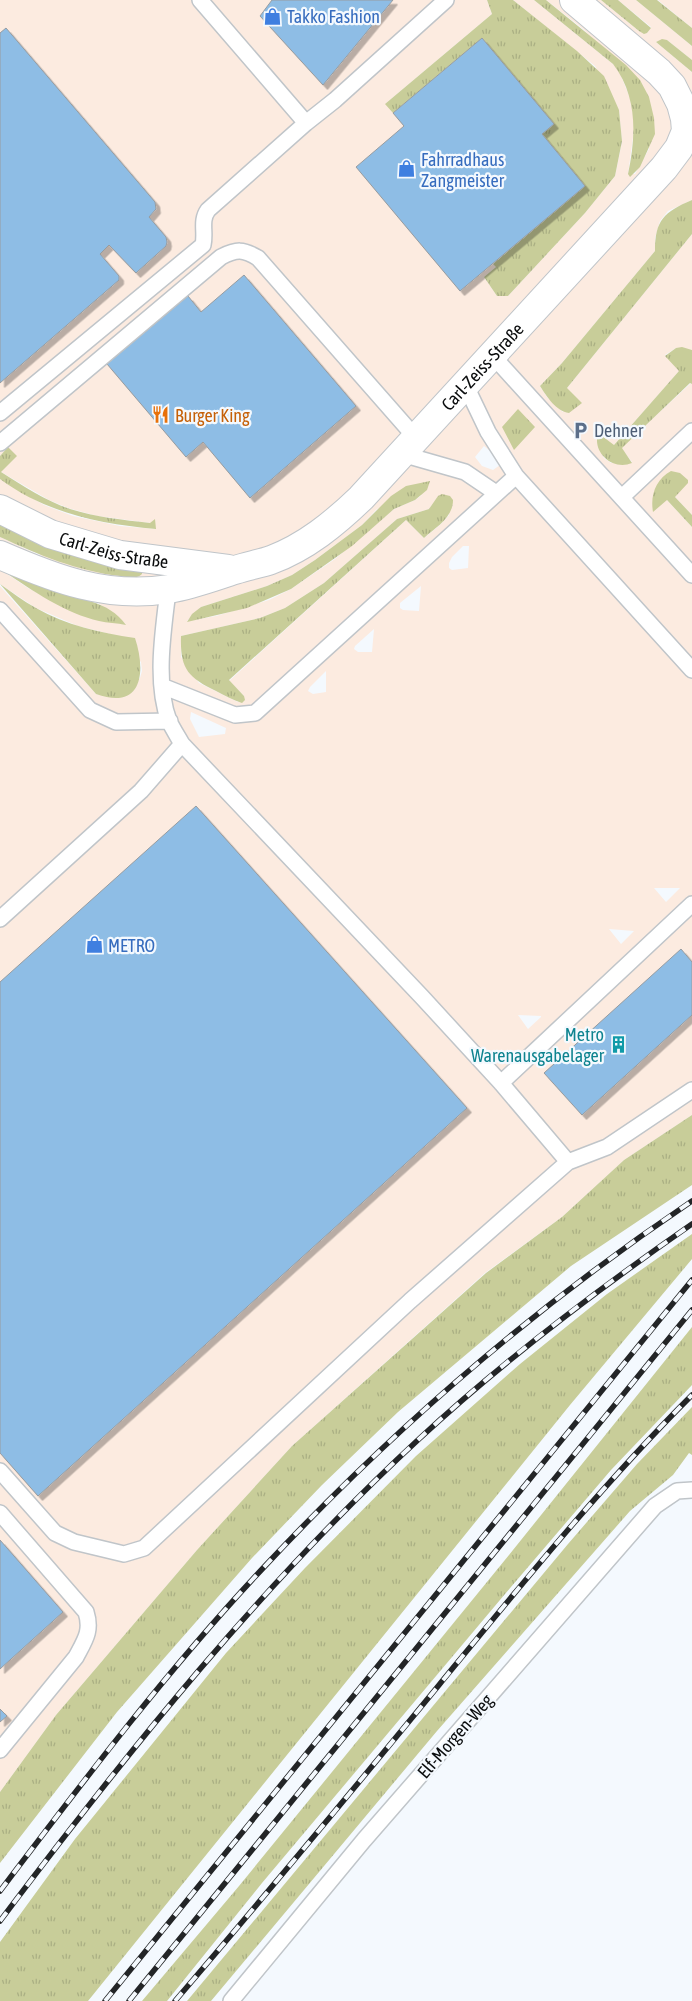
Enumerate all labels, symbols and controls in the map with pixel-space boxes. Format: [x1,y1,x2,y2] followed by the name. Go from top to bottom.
[263,6,283,26] shop icon: Takko Fashion
[287,6,380,27] place label: Takko Fashion
[421,149,505,191] place label: Fahrradhaus Zangmeister
[397,159,417,179] shop icon: Fahrradhaus Zangmeister
[437,318,527,414] street label: Carl-Zeiss-Straße
[151,405,171,425] restaurant icon: Burger King
[175,405,250,426] place label: Burger King
[570,420,590,440] parking icon: Dehner
[594,420,644,441] place label: Dehner
[57,527,170,572] street label: Carl-Zeiss-Straße
[84,935,104,955] shop icon: METRO
[108,935,155,956] place label: METRO
[471,1024,605,1066] place label: Metro Warenausgabelager
[608,1034,628,1054] building icon: Metro Warenausgabelager
[413,1690,497,1782] street label: Elf-Morgen-Weg

